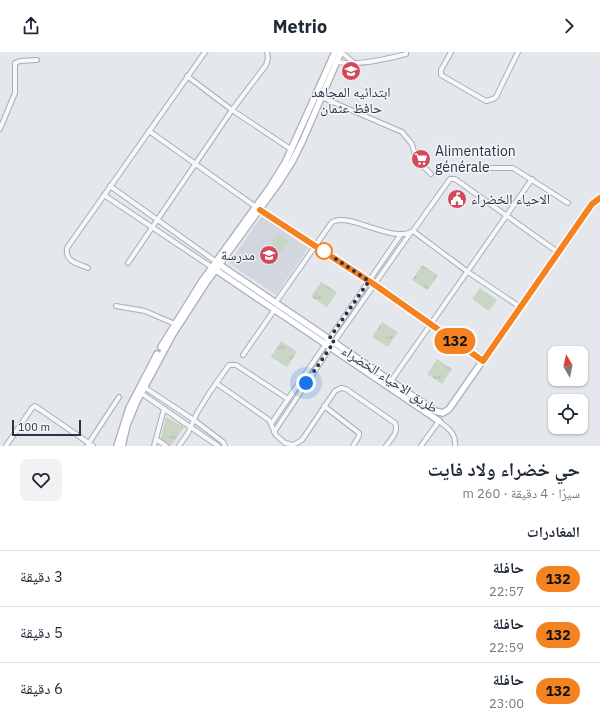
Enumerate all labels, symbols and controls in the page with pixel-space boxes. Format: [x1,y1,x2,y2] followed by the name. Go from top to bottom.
[20,15,42,37] icon: share
[273,15,327,38] text: Metrio
[558,15,580,37] icon: forward
[340,60,362,82] school or university icon: ابتدائيه المجاهد حافظ عثمان
[311,83,391,117] place label: ابتدائيه المجاهد حافظ عثمان
[435,142,516,176] place label: Alimentation générale
[410,148,432,170] supermarket icon: Alimentation générale
[446,188,468,210] public building icon: الاحياء الخضراء
[471,190,550,208] place label: الاحياء الخضراء
[315,242,333,260] unlabelled marker
[258,244,280,266] school or university icon: مدرسة
[221,246,255,264] place label: مدرسة
[432,328,478,354] line badge: 132
[442,332,468,350] text: 132
[338,341,441,418] street label: طريق الاحياء الخضراء
[548,346,588,386] north arrow
[548,346,588,434] map controls
[296,373,316,393] your location
[548,394,588,434] button: locate
[12,418,81,437] scale bar
[18,420,50,434] text: 100 m
[428,457,580,481] text: حي خضراء ولاد فايت
[20,459,62,501] button: heart
[463,485,580,502] text: سيرًا · 4 دقيقة · 260 m
[527,522,580,541] text: المغادرات
[493,558,524,577] text: حافلة
[20,567,63,586] text: 3 دقيقة
[545,570,571,588] text: 132
[489,583,524,600] text: 22:57
[493,614,524,633] text: حافلة
[20,623,63,642] text: 5 دقيقة
[545,626,571,644] text: 132
[489,639,524,656] text: 22:59
[493,670,524,689] text: حافلة
[20,679,63,698] text: 6 دقيقة
[545,682,571,700] text: 132
[489,695,524,712] text: 23:00

